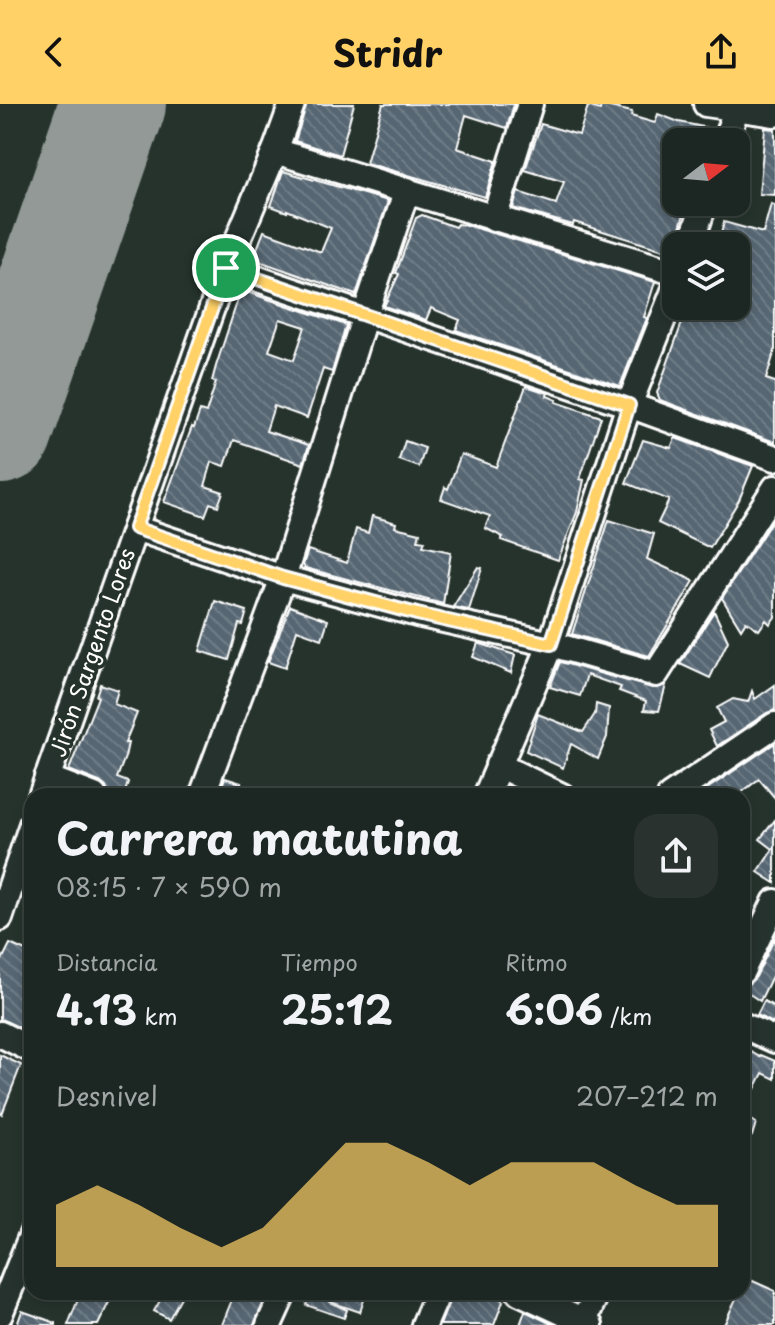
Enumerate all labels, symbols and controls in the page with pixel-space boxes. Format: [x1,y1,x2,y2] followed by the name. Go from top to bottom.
[333,25,442,79] text: Stridr
[32,30,76,74] icon: back
[699,30,743,74] icon: share
[662,128,750,216] north arrow
[662,128,750,320] map controls
[662,232,750,320] button: layers
[192,234,260,302] pin
[204,246,248,290] icon: arrive
[40,543,142,761] street label: Jirón Sargento Lores
[56,804,463,870] text: Carrera matutina
[634,814,718,898] button: share
[56,867,282,906] text: 08:15 · 7 × 590 m
[56,945,158,978] text: Distancia
[281,945,358,978] text: Tiempo
[505,945,567,978] text: Ritmo
[56,978,137,1039] text: 4.13
[281,978,393,1039] text: 25:12
[505,978,603,1039] text: 6:06
[137,999,178,1032] text: km
[603,999,652,1032] text: /km
[56,1076,157,1115] text: Desnivel
[576,1076,718,1115] text: 207–212 m

